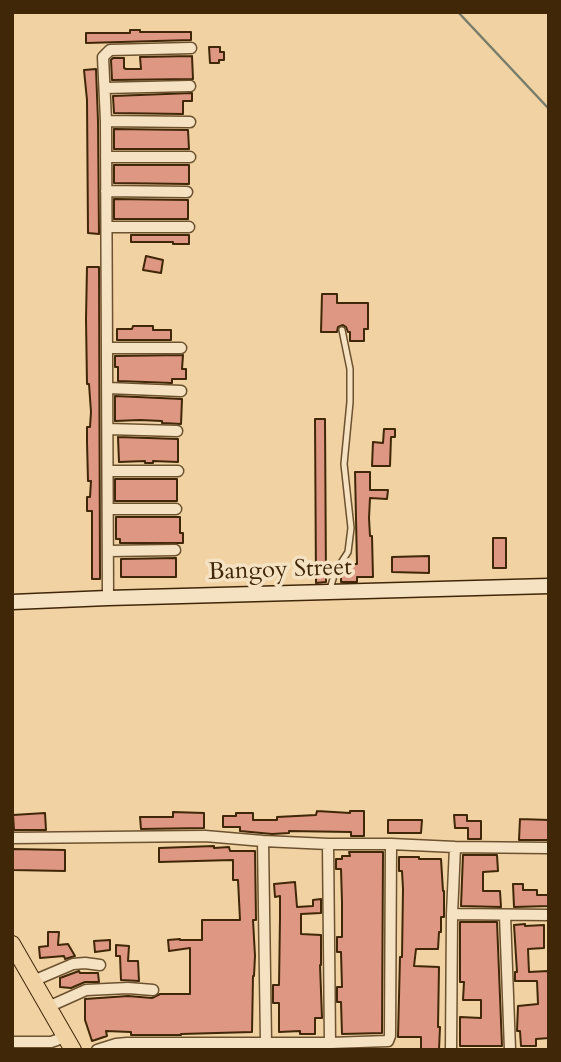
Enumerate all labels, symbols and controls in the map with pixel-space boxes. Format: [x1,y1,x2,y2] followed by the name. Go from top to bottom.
[208,554,352,588] street label: Bangoy Street

